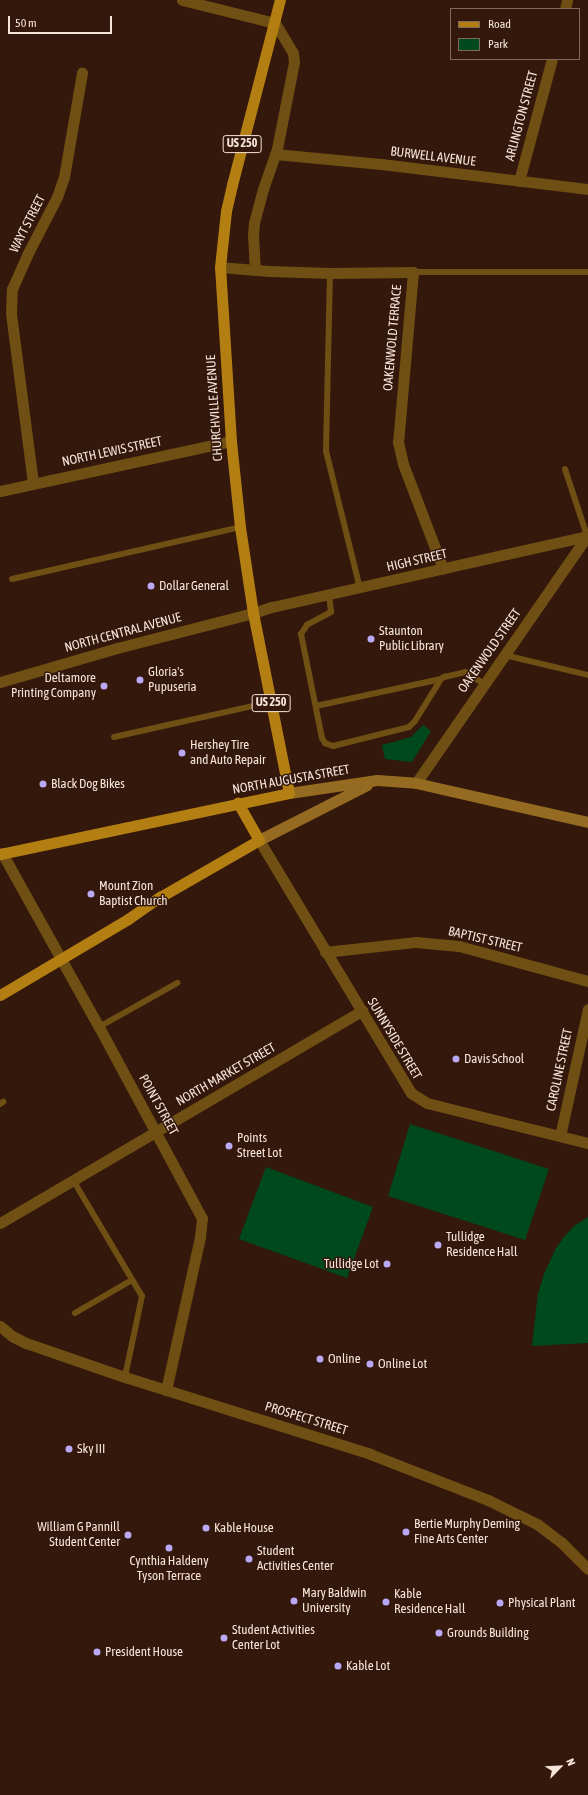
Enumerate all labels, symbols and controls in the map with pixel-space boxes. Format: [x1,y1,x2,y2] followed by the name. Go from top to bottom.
[10,8,114,34] scale bar
[450,8,580,60] legend
[15,16,37,30] text: 50 m
[488,17,511,31] text: Road
[488,37,508,51] text: Park
[502,69,542,163] street label: ARLINGTON STREET
[222,134,262,154] road number: US 250
[389,144,477,170] street label: BURWELL AVENUE
[7,193,49,255] street label: WAYT STREET
[381,284,405,392] street label: OAKENWOLD TERRACE
[203,354,227,462] street label: CHURCHVILLE AVENUE
[61,434,163,470] street label: NORTH LEWIS STREET
[385,546,449,576] street label: HIGH STREET
[159,578,229,594] place label: Dollar General
[146,581,156,591] marker: Dollar General
[455,606,525,696] street label: OAKENWOLD STREET
[63,610,183,656] street label: NORTH CENTRAL AVENUE
[379,624,444,655] place label: Staunton Public Library
[366,634,376,644] marker: Staunton Public Library
[148,665,196,696] place label: Gloria's Pupuseria
[11,671,96,702] place label: Deltamore Printing Company
[135,675,145,685] marker: Gloria's Pupuseria
[99,681,109,691] marker: Deltamore Printing Company
[251,693,291,713] road number: US 250
[190,738,266,769] place label: Hershey Tire and Auto Repair
[177,748,187,758] marker: Hershey Tire and Auto Repair
[231,762,351,798] street label: NORTH AUGUSTA STREET
[51,776,125,792] place label: Black Dog Bikes
[38,779,48,789] marker: Black Dog Bikes
[99,879,168,910] place label: Mount Zion Baptist Church
[86,889,96,899] marker: Mount Zion Baptist Church
[447,924,523,956] street label: BAPTIST STREET
[364,996,424,1082] street label: SUNNYSIDE STREET
[544,1027,576,1113] street label: CAROLINE STREET
[174,1040,278,1110] street label: NORTH MARKET STREET
[464,1051,524,1067] place label: Davis School
[451,1054,461,1064] marker: Davis School
[135,1072,181,1138] street label: POINT STREET
[237,1131,282,1162] place label: Points Street Lot
[224,1141,234,1151] marker: Points Street Lot
[446,1230,517,1261] place label: Tullidge Residence Hall
[433,1240,443,1250] marker: Tullidge Residence Hall
[324,1256,379,1272] place label: Tullidge Lot
[382,1259,392,1269] marker: Tullidge Lot
[328,1351,361,1367] place label: Online
[315,1354,325,1364] marker: Online
[378,1356,427,1372] place label: Online Lot
[365,1359,375,1369] marker: Online Lot
[263,1399,349,1439] street label: PROSPECT STREET
[77,1441,105,1457] place label: Sky III
[64,1444,74,1454] marker: Sky III
[414,1517,520,1548] place label: Bertie Murphy Deming Fine Arts Center
[37,1520,120,1551] place label: William G Pannill Student Center
[214,1520,274,1536] place label: Kable House
[201,1523,211,1533] marker: Kable House
[401,1527,411,1537] marker: Bertie Murphy Deming Fine Arts Center
[123,1530,133,1540] marker: William G Pannill Student Center
[164,1543,174,1553] marker: Cynthia Haldeny Tyson Terrace
[257,1544,334,1575] place label: Student Activities Center
[129,1554,209,1585] place label: Cynthia Haldeny Tyson Terrace
[244,1554,254,1564] marker: Student Activities Center
[302,1586,366,1617] place label: Mary Baldwin University
[394,1587,465,1618] place label: Kable Residence Hall
[508,1595,576,1611] place label: Physical Plant
[289,1596,299,1606] marker: Mary Baldwin University
[381,1597,391,1607] marker: Kable Residence Hall
[495,1598,505,1608] marker: Physical Plant
[232,1623,315,1654] place label: Student Activities Center Lot
[447,1625,529,1641] place label: Grounds Building
[434,1628,444,1638] marker: Grounds Building
[219,1633,229,1643] marker: Student Activities Center Lot
[105,1644,183,1660] place label: President House
[92,1647,102,1657] marker: President House
[346,1658,390,1674] place label: Kable Lot
[333,1661,343,1671] marker: Kable Lot
[540,1747,580,1787] north arrow
[564,1757,578,1768] text: N

